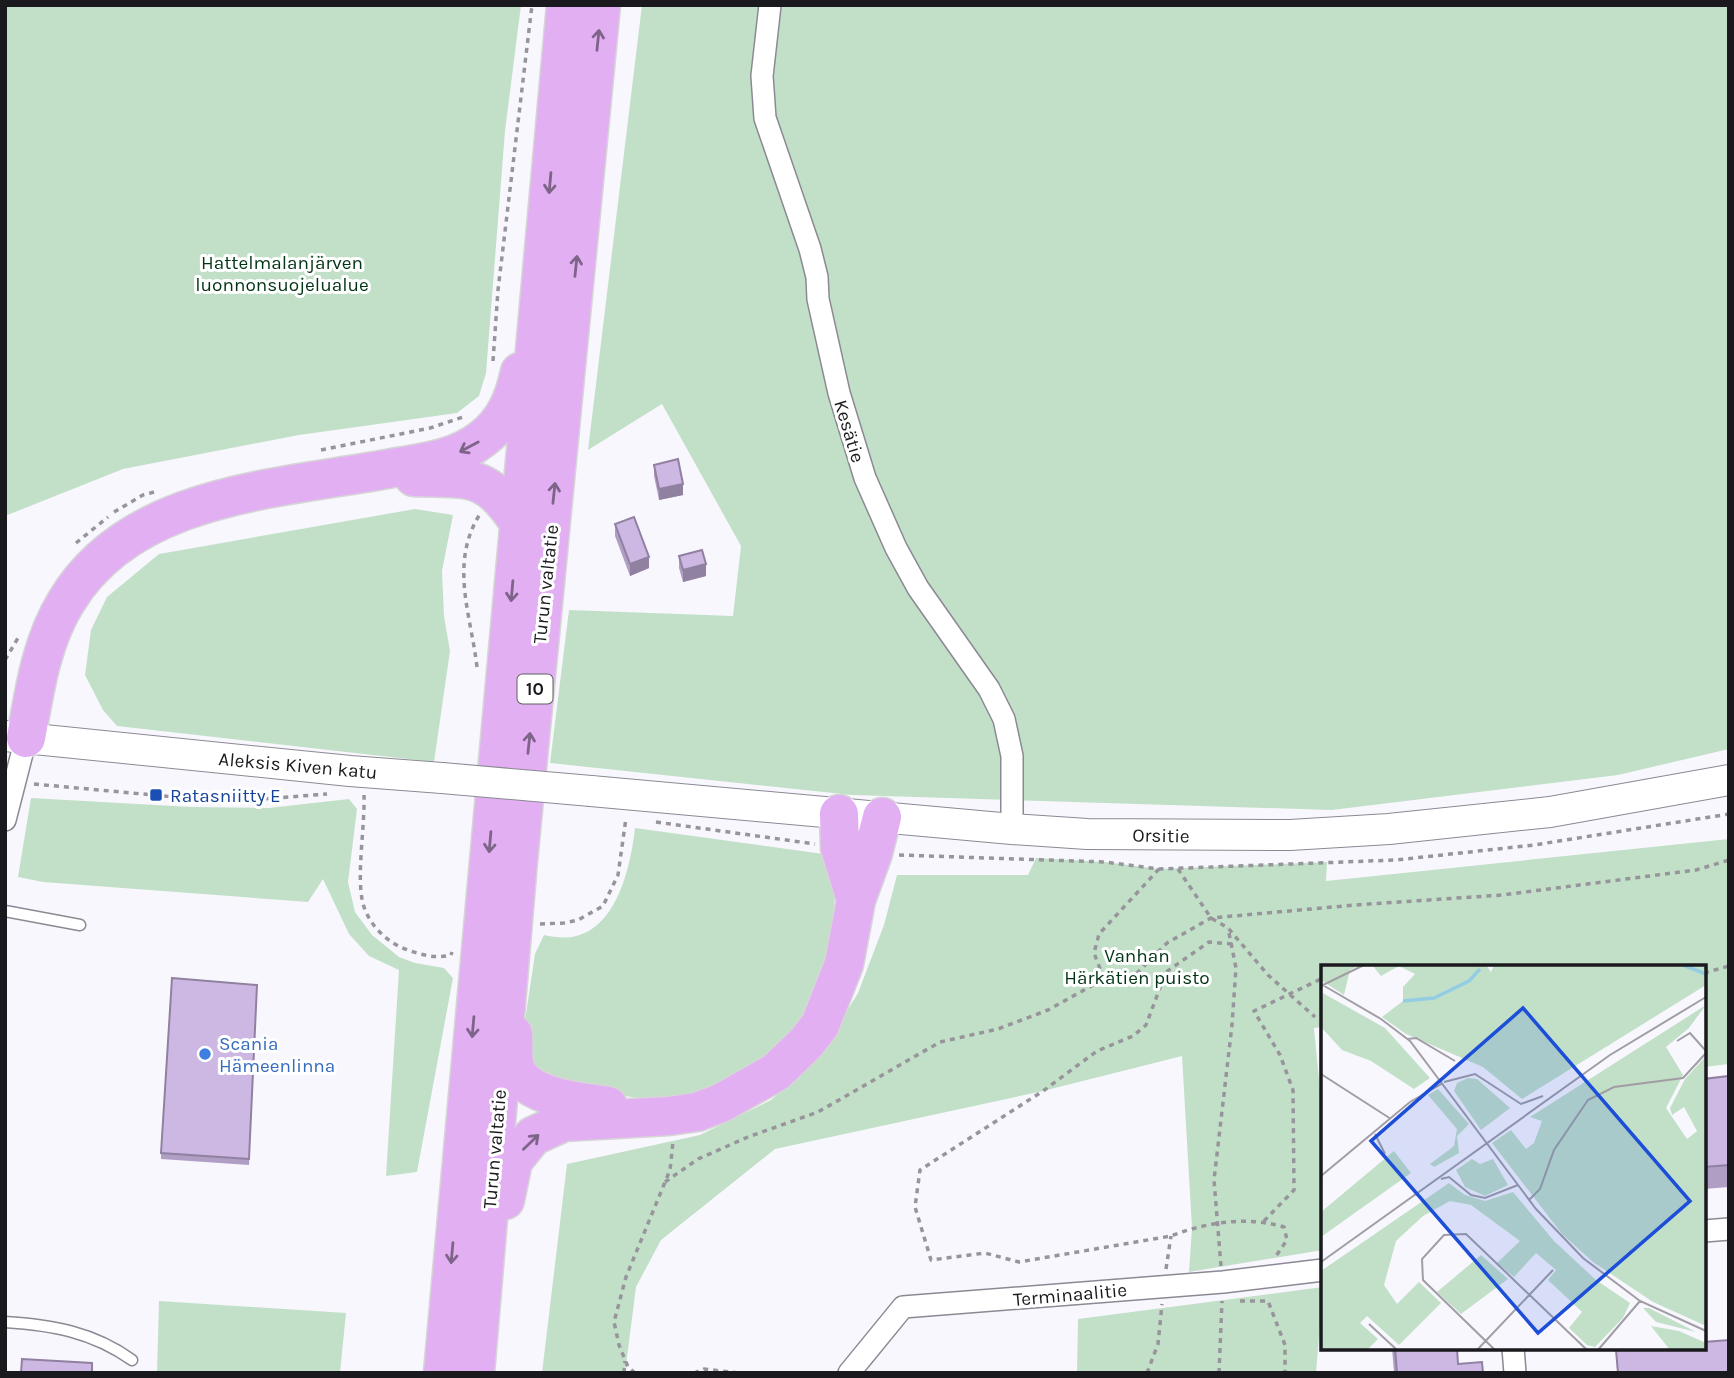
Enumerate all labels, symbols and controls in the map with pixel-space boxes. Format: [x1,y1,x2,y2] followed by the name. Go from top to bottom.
[591,29,604,51] one-way arrow
[543,172,556,194] one-way arrow
[195,252,369,296] park label: Hattelmalanjärven luonnonsuojelualue
[569,255,582,278] one-way arrow
[829,397,869,465] street label: Kesätie
[459,441,480,454] one-way arrow
[548,482,561,504] one-way arrow
[529,524,563,645] street label: Turun valtatie
[506,579,519,601] one-way arrow
[518,674,552,704] road number: 10
[523,733,536,755] one-way arrow
[218,748,378,784] street label: Aleksis Kiven katu
[170,785,281,807] place label: Ratasniitty E
[148,787,164,803] marker: Ratasniitty E
[1132,825,1190,847] street label: Orsitie
[483,830,496,852] one-way arrow
[1064,945,1210,989] park label: Vanhan Härkätien puisto
[1321,965,1706,1350] inset map
[466,1015,479,1038] one-way arrow
[219,1033,335,1077] place label: Scania Hämeenlinna
[197,1046,213,1062] marker: Scania Hämeenlinna
[479,1089,511,1210] street label: Turun valtatie
[522,1133,539,1150] one-way arrow
[445,1242,458,1264] one-way arrow
[1012,1279,1128,1311] street label: Terminaalitie

